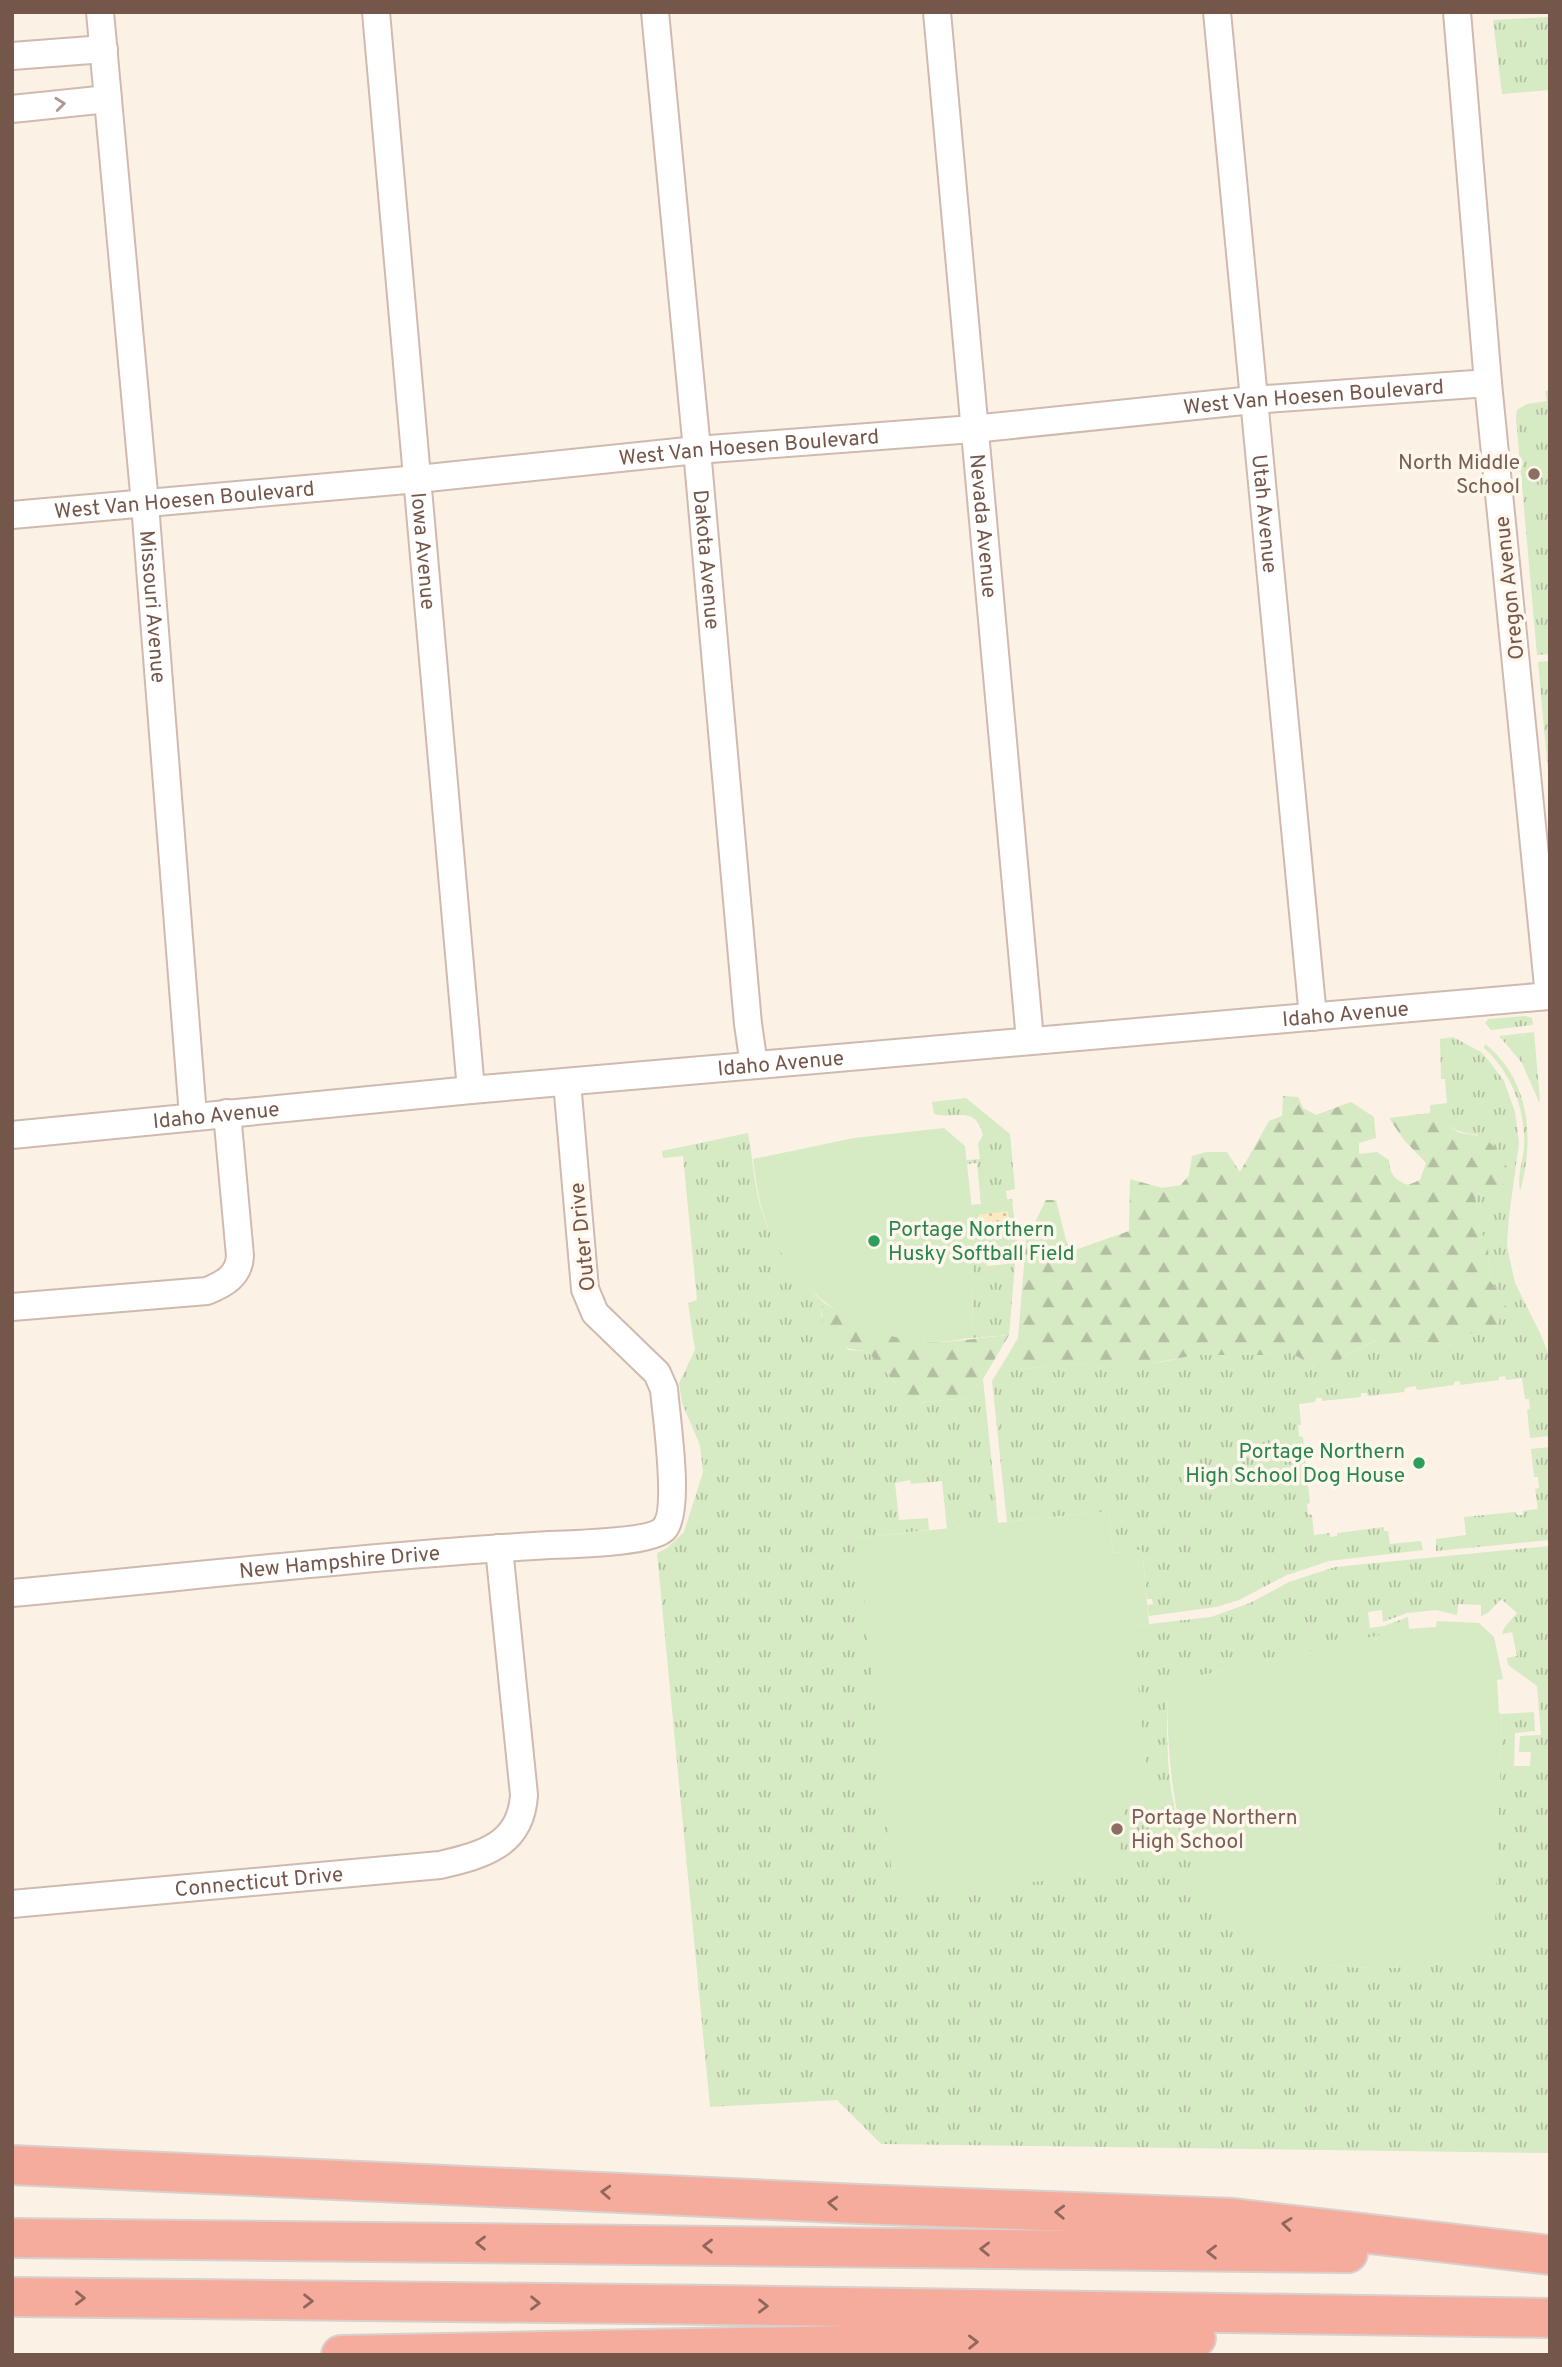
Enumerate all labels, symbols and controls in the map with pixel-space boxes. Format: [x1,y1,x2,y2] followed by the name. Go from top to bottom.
[54,97,66,112] one-way arrow
[1182,374,1445,422] street label: West Van Hoesen Boulevard
[617,424,880,473] street label: West Van Hoesen Boulevard
[1398,450,1520,501] place label: North Middle School
[962,453,1002,599] street label: Nevada Avenue
[1244,453,1283,575] street label: Utah Avenue
[1526,466,1542,482] marker: North Middle School
[53,476,316,526] street label: West Van Hoesen Boulevard
[686,489,725,631] street label: Dakota Avenue
[403,491,441,611] street label: Iowa Avenue
[1490,515,1531,661] street label: Oregon Avenue
[132,529,171,684] street label: Missouri Avenue
[1281,996,1410,1034] street label: Idaho Avenue
[716,1046,845,1083] street label: Idaho Avenue
[152,1097,281,1136] street label: Idaho Avenue
[564,1181,603,1293] street label: Outer Drive
[888,1217,1074,1268] place label: Portage Northern Husky Softball Field
[866,1233,882,1249] marker: Portage Northern Husky Softball Field
[1185,1439,1405,1490] place label: Portage Northern High School Dog House
[1411,1455,1427,1471] marker: Portage Northern High School Dog House
[238,1541,441,1586] street label: New Hampshire Drive
[1131,1805,1298,1856] place label: Portage Northern High School
[1109,1821,1125,1837] marker: Portage Northern High School
[174,1862,345,1904] street label: Connecticut Drive
[600,2185,611,2200] one-way arrow
[827,2196,838,2211] one-way arrow
[1054,2204,1065,2219] one-way arrow
[1281,2217,1293,2232] one-way arrow
[475,2235,485,2251] one-way arrow
[702,2238,713,2254] one-way arrow
[979,2241,989,2257] one-way arrow
[1206,2244,1217,2259] one-way arrow
[76,2290,86,2306] one-way arrow
[303,2293,314,2308] one-way arrow
[531,2295,541,2311] one-way arrow
[758,2298,769,2314] one-way arrow
[968,2334,978,2350] one-way arrow

